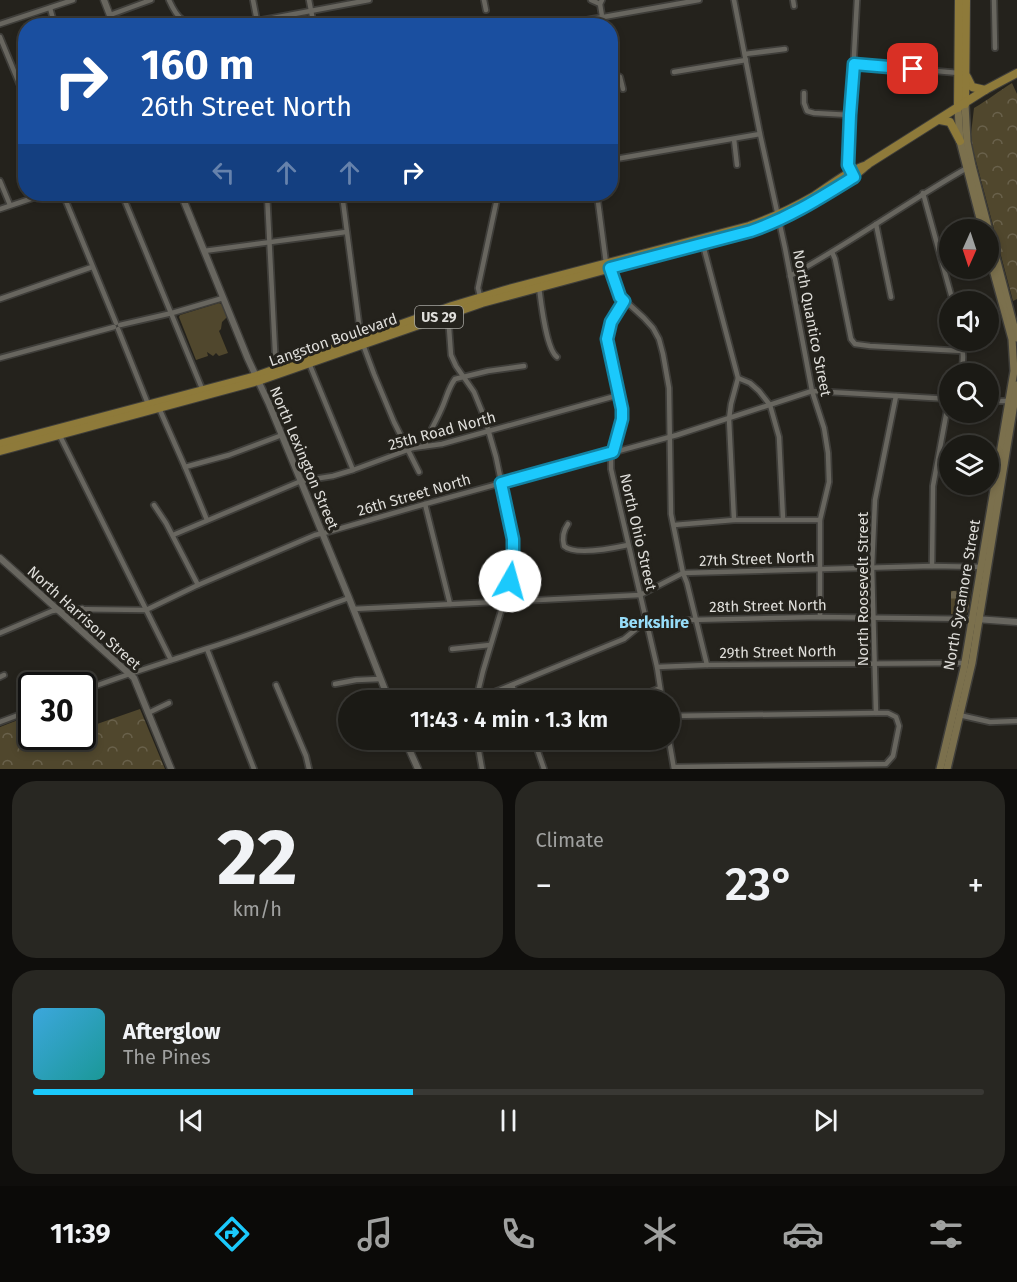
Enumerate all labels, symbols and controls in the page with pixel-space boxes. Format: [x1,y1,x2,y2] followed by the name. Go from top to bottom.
[141,40,254,90] text: 160 m
[42,42,120,120] icon: right
[887,43,938,94] pin
[896,52,929,85] icon: arrive
[141,91,352,123] text: 26th Street North
[207,156,240,189] icon: left
[270,156,303,189] icon: ahead
[333,156,366,189] icon: ahead
[396,156,429,189] icon: right
[939,219,999,279] north arrow
[939,219,999,495] map controls
[789,248,835,398] street label: North Quantico Street
[939,291,999,351] button: sound
[415,306,463,328] road number: US 29
[267,310,399,370] street label: Langston Boulevard
[939,363,999,423] button: search
[266,384,343,533] street label: North Lexington Street
[386,408,498,454] street label: 25th Road North
[939,435,999,495] button: layers
[355,470,473,520] street label: 26th Street North
[616,472,660,593] street label: North Ohio Street
[854,511,872,666] street label: North Roosevelt Street
[940,517,984,672] street label: North Sycamore Street
[699,548,815,570] street label: 27th Street North
[478,549,542,613] position arrow
[24,562,145,674] street label: North Harrison Street
[709,596,827,616] street label: 28th Street North
[619,613,689,632] district label: Berkshire
[719,642,837,662] street label: 29th Street North
[18,672,96,750] speed limit sign: 30
[410,706,608,733] text: 11:43 · 4 min · 1.3 km
[217,811,298,905] text: 22
[536,828,604,852] text: Climate
[725,858,794,912] text: 23°
[536,866,552,906] text: −
[968,866,984,906] text: +
[233,897,282,921] text: km/h
[123,1018,220,1045] text: Afterglow
[123,1045,210,1069] text: The Pines
[175,1104,208,1137] icon: previous
[492,1104,525,1137] icon: pause
[809,1104,842,1137] icon: next
[211,1213,253,1255] icon: directions
[354,1213,396,1255] icon: music
[497,1213,539,1255] icon: phone
[639,1213,681,1255] icon: climate
[782,1213,824,1255] icon: car
[925,1213,967,1255] icon: filters
[50,1218,111,1250] text: 11:39

